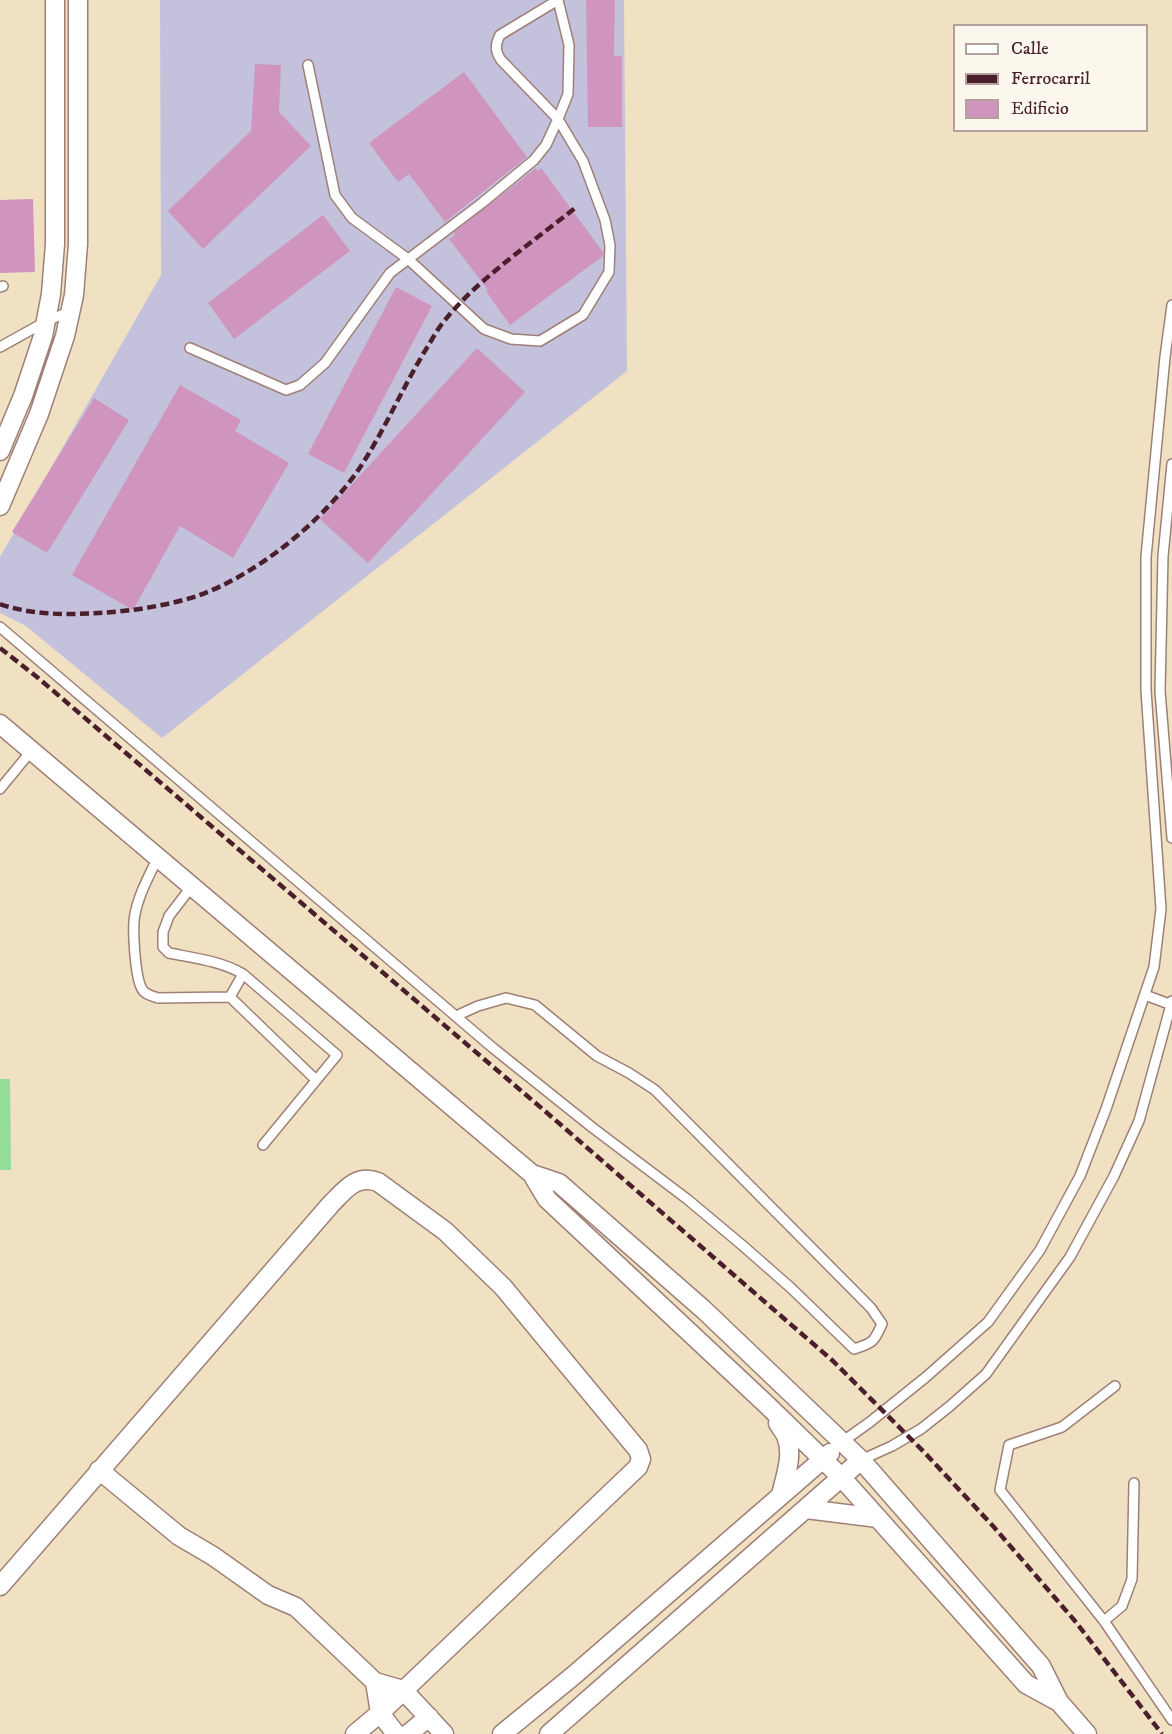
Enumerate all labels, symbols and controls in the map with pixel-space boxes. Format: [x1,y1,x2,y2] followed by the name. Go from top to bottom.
[953,24,1148,132] legend
[1011,38,1049,60] text: Calle
[1011,68,1090,90] text: Ferrocarril
[1011,98,1069,120] text: Edificio

